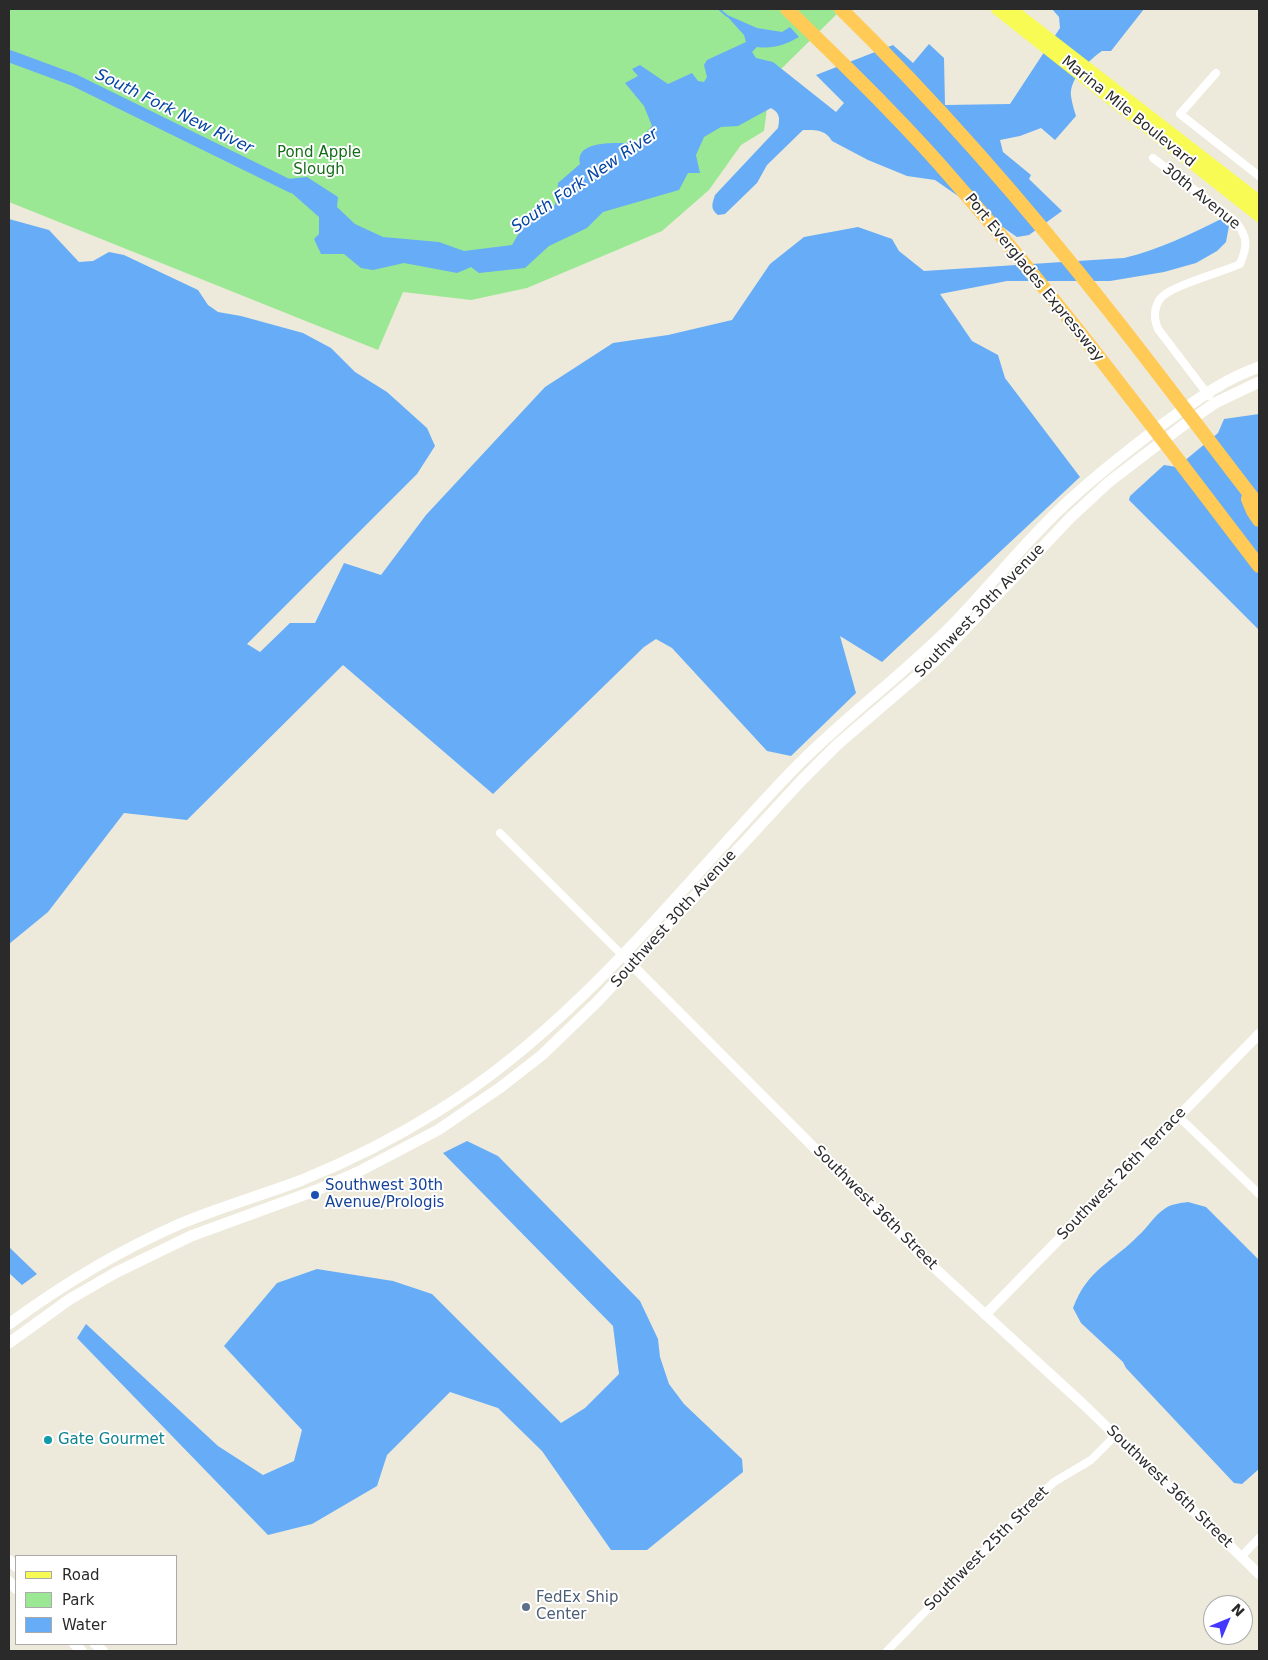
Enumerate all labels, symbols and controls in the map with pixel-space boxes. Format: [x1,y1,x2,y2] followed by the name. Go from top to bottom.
[1057,52,1199,172] street label: Marina Mile Boulevard
[92,65,256,159] water label: South Fork New River
[508,125,662,237] water label: South Fork New River
[277,144,361,179] park label: Pond Apple Slough
[1158,160,1244,234] street label: 30th Avenue
[961,190,1107,366] street label: Port Everglades Expressway
[912,541,1048,681] street label: Southwest 30th Avenue
[608,847,740,991] street label: Southwest 30th Avenue
[1054,1104,1190,1244] street label: Southwest 26th Terrace
[809,1142,941,1274] street label: Southwest 36th Street
[325,1177,444,1212] place label: Southwest 30th Avenue/Prologis
[309,1189,321,1201] marker: Southwest 30th Avenue/Prologis
[1102,1422,1236,1552] street label: Southwest 36th Street
[58,1431,165,1449] place label: Gate Gourmet
[42,1434,54,1446] marker: Gate Gourmet
[921,1483,1053,1615] street label: Southwest 25th Street
[15,1555,178,1645] legend
[62,1566,100,1584] text: Road
[536,1589,618,1624] place label: FedEx Ship Center
[62,1591,94,1609] text: Park
[1203,1595,1253,1645] north arrow
[1228,1600,1248,1620] text: N
[520,1601,532,1613] marker: FedEx Ship Center
[62,1616,106,1634] text: Water

